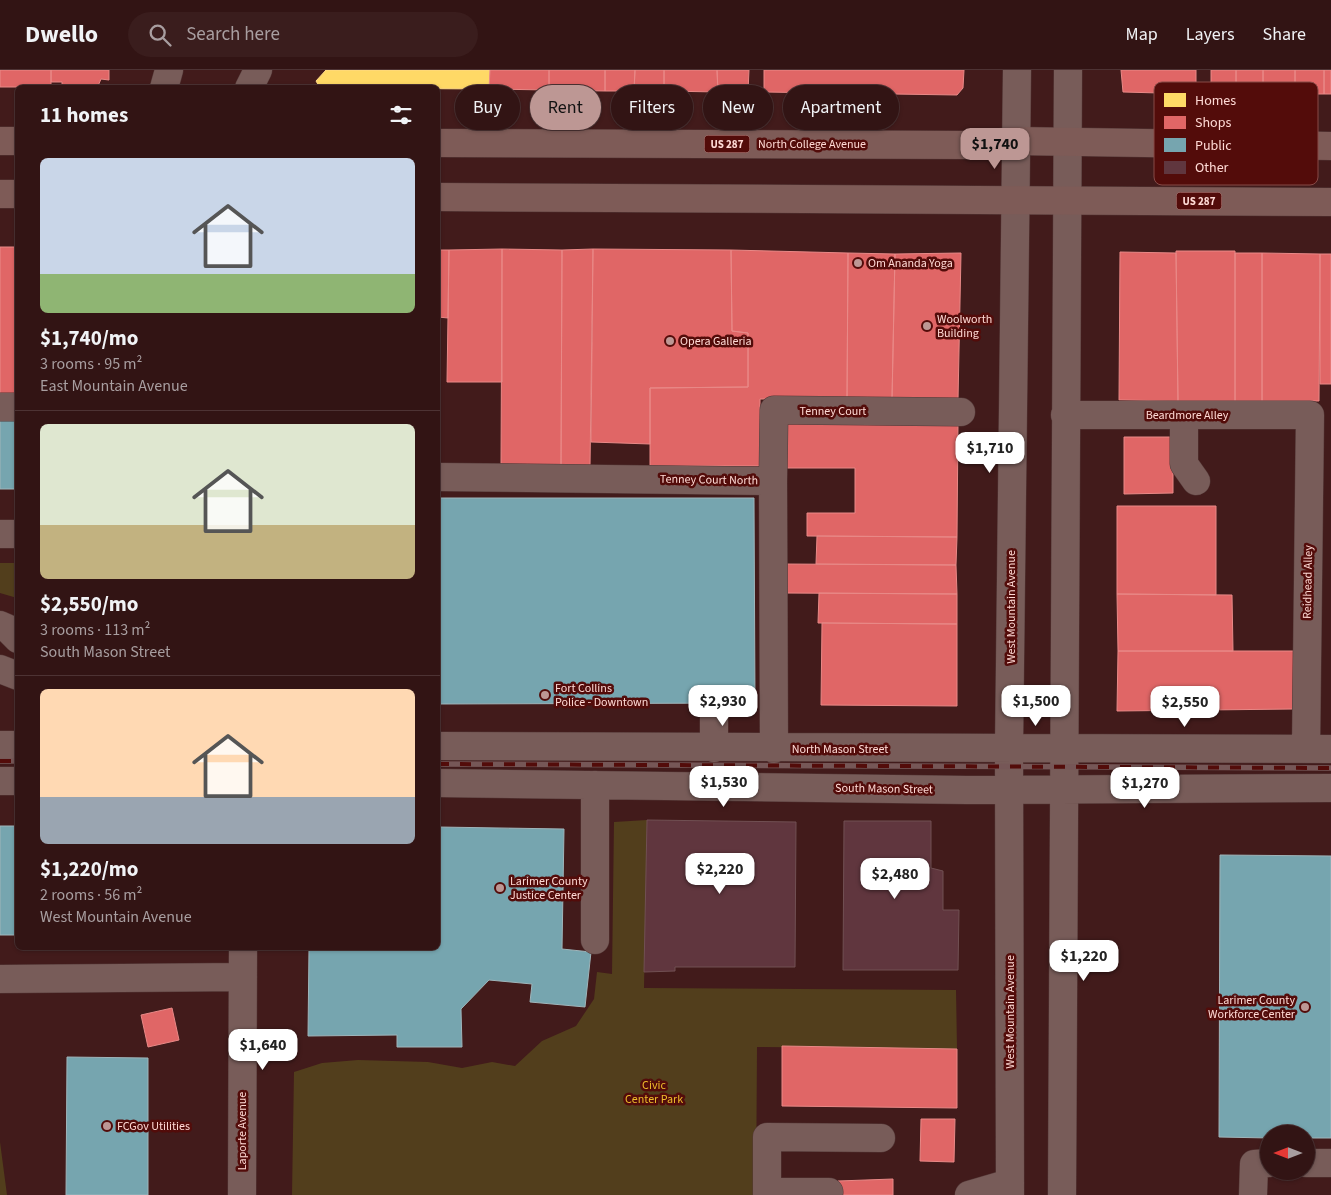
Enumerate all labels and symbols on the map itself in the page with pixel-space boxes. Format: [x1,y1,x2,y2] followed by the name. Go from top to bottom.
[1154,82,1318,185] legend
[1195,91,1236,111] text: Homes
[1195,113,1231,133] text: Shops
[954,128,1036,170] pin: $1,740
[704,136,750,152] road number: US 287
[758,136,866,153] street label: North College Avenue
[1195,136,1232,156] text: Public
[1195,158,1229,178] text: Other
[1176,192,1222,210] road number: US 287
[868,255,953,272] place label: Om Ananda Yoga
[852,257,864,269] marker: Om Ananda Yoga
[937,311,992,342] place label: Woolworth Building
[921,320,933,332] marker: Woolworth Building
[680,333,752,350] place label: Opera Galleria
[664,335,676,347] marker: Opera Galleria
[800,403,866,420] street label: Tenney Court
[1146,407,1229,424] street label: Beardmore Alley
[949,432,1031,474] pin: $1,710
[660,471,758,489] street label: Tenney Court North
[1299,544,1317,619] street label: Reidhead Alley
[1003,550,1020,664] street label: West Mountain Avenue
[555,680,648,711] place label: Fort Collins Police - Downtown
[682,684,764,727] pin: $2,930
[995,684,1077,727] pin: $1,500
[1144,686,1226,728] pin: $2,550
[539,689,551,701] marker: Fort Collins Police - Downtown
[792,741,888,758] street label: North Mason Street
[683,766,765,808] pin: $1,530
[1104,766,1186,809] pin: $1,270
[835,780,933,798] street label: South Mason Street
[679,852,761,895] pin: $2,220
[854,858,936,900] pin: $2,480
[510,873,588,904] place label: Larimer County Justice Center
[494,882,506,894] marker: Larimer County Justice Center
[1043,940,1125,982] pin: $1,220
[1002,955,1019,1069] street label: West Mountain Avenue
[1208,992,1296,1023] place label: Larimer County Workforce Center
[1299,1001,1311,1013] marker: Larimer County Workforce Center
[222,1028,304,1071] pin: $1,640
[625,1077,683,1108] park label: Civic Center Park
[234,1092,251,1170] street label: Laporte Avenue
[117,1118,190,1135] place label: FCGov Utilities
[101,1120,113,1132] marker: FCGov Utilities
[1260,1125,1315,1180] north arrow

